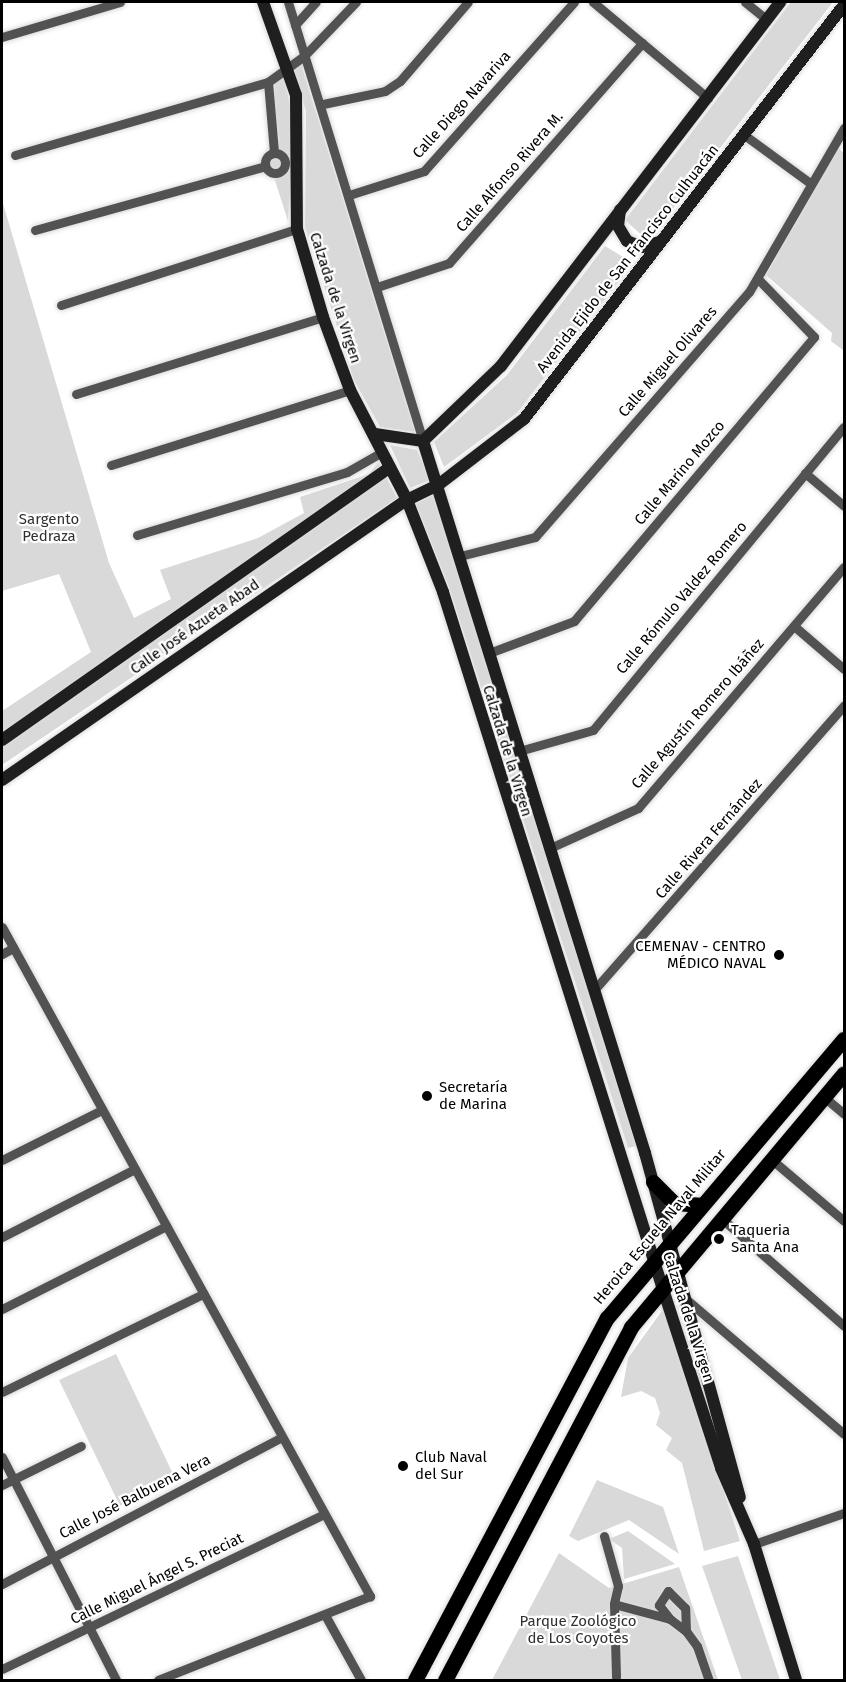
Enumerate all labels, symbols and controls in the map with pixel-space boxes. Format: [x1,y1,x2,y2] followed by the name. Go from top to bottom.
[409,48,515,162] street label: Calle Diego Navariva
[453,108,567,236] street label: Calle Alfonso Rivera M.
[533,141,723,377] street label: Avenida Ejido de San Francisco Culhuacán
[305,230,365,366] street label: Calzada de la Virgen
[615,303,721,421] street label: Calle Miguel Olivares
[631,417,729,529] street label: Calle Marino Mozco
[19,510,79,545] park label: Sargento Pedraza
[613,518,751,678] street label: Calle Rómulo Valdez Romero
[127,576,263,678] street label: Calle José Azueta Abad
[628,635,768,793] street label: Calle Agustín Romero Ibáñez
[478,683,536,819] street label: Calzada de la Virgen
[652,775,766,903] street label: Calle Rivera Fernández
[635,937,766,972] place label: CEMENAV - CENTRO MÉDICO NAVAL
[770,946,788,964] marker: CEMENAV - CENTRO MÉDICO NAVAL
[439,1078,508,1113] place label: Secretaría de Marina
[420,1089,434,1103] marker: Secretaría de Marina
[590,1146,730,1308] street label: Heroica Escuela Naval Militar
[731,1221,799,1256] place label: Taqueria Santa Ana
[712,1232,726,1246] marker: Taqueria Santa Ana
[658,1249,718,1385] street label: Calzada de la Virgen
[415,1448,487,1483] place label: Club Naval del Sur
[56,1451,214,1543] street label: Calle José Balbuena Vera
[396,1459,410,1473] marker: Club Naval del Sur
[68,1529,246,1629] street label: Calle Miguel Ángel S. Preciat
[520,1612,636,1647] park label: Parque Zoológico de Los Coyotes

